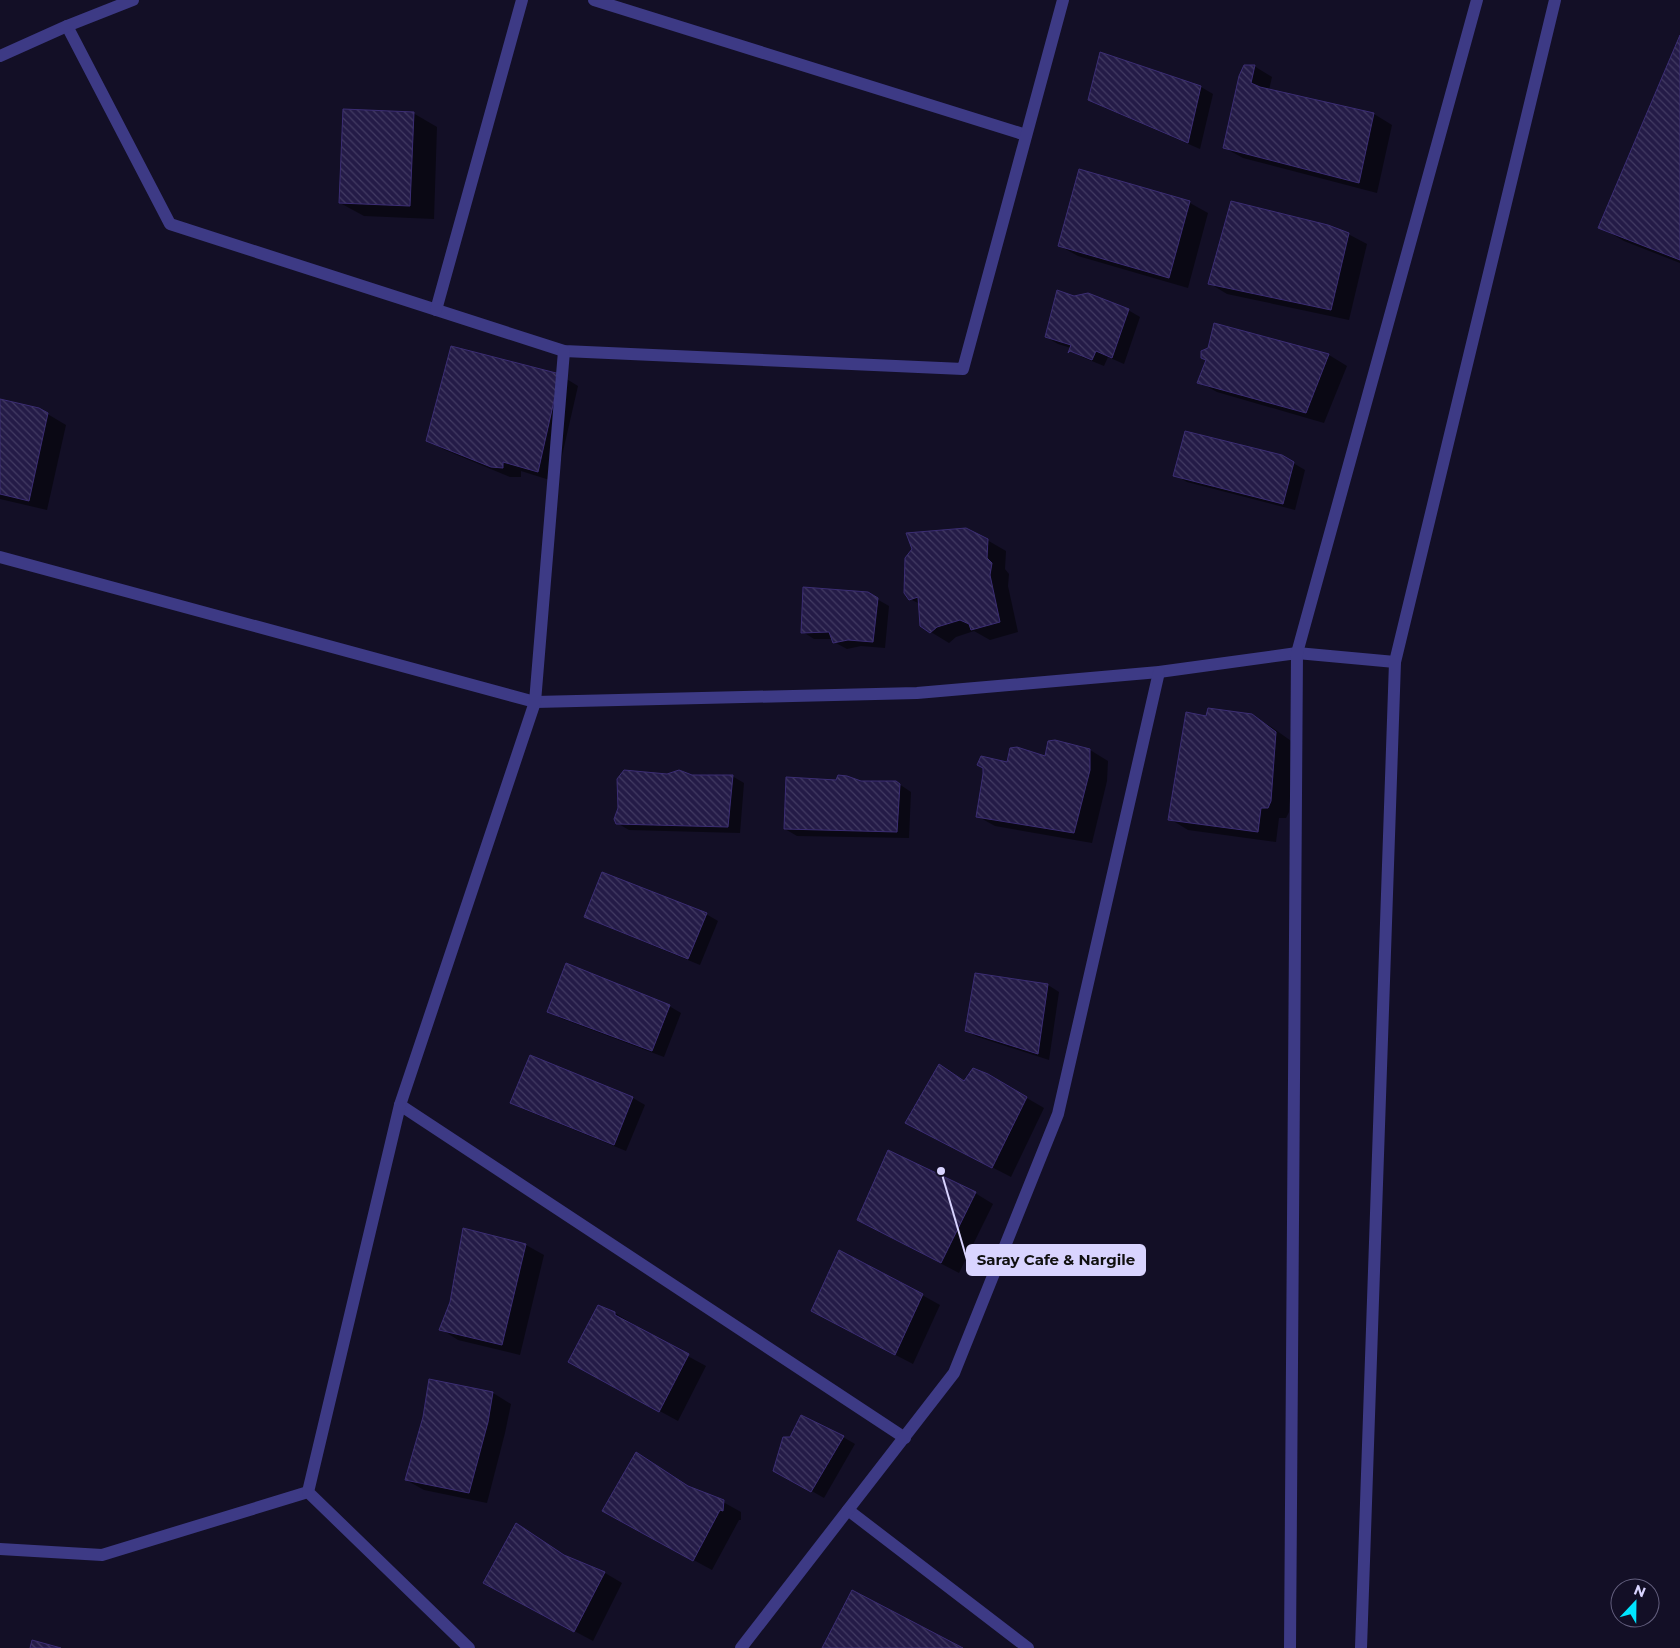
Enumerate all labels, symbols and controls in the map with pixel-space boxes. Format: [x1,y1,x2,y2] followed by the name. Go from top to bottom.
[967,1245,1145,1275] callout: Saray Cafe & Nargile
[977,1250,1135,1269] text: Saray Cafe & Nargile
[1610,1578,1660,1628] north arrow
[1631,1580,1648,1601] text: N

